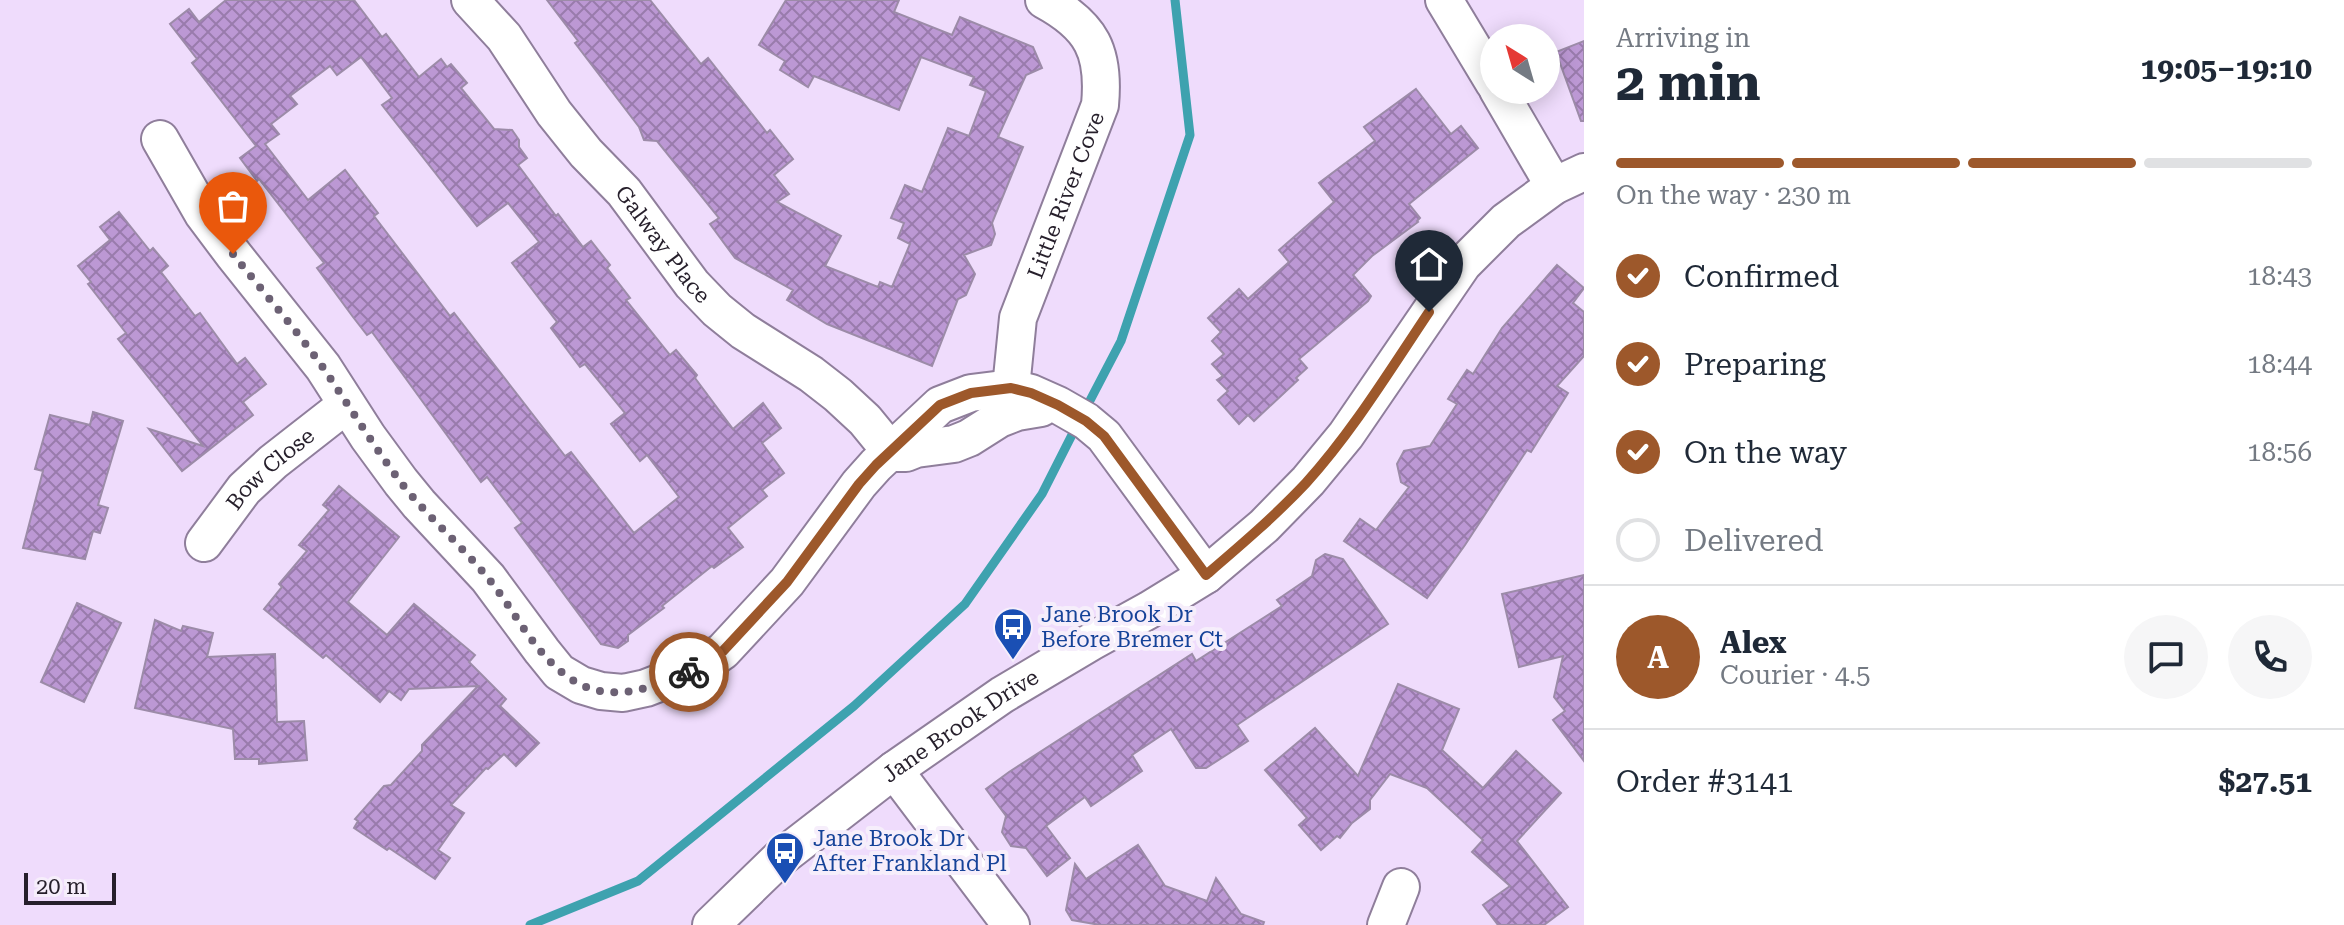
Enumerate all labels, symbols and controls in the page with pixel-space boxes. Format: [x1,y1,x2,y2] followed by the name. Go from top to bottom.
[1616,23,1750,53] text: Arriving in
[1480,24,1560,104] north arrow
[1480,24,1560,104] map controls
[2140,51,2312,86] text: 19:05–19:10
[1616,52,1761,113] text: 2 min
[1022,108,1109,282] street label: Little River Cove
[199,172,267,254] pin
[1616,180,1851,210] text: On the way · 230 m
[610,181,715,308] street label: Galway Place
[211,184,255,228] icon: bag
[1395,230,1463,312] pin
[1407,242,1451,286] icon: home
[1616,254,1660,298] icon: check
[1684,259,1839,294] text: Confirmed
[2247,261,2312,291] text: 18:43
[1616,342,1660,386] icon: check
[1684,347,1826,382] text: Preparing
[2247,349,2312,379] text: 18:44
[221,423,319,515] street label: Bow Close
[1616,430,1660,474] icon: check
[1684,435,1847,470] text: On the way
[2247,437,2312,467] text: 18:56
[1684,523,1823,558] text: Delivered
[1041,602,1223,652] place label: Jane Brook Dr Before Bremer Ct
[992,606,1034,661] bus stop icon: Jane Brook Dr Before Bremer Ct
[2124,615,2208,699] button: chat
[2228,615,2312,699] button: phone
[1720,625,1787,660] text: Alex
[649,632,729,712] courier
[1647,640,1669,675] text: A
[667,650,711,694] icon: bike
[1720,660,1870,690] text: Courier · 4.5
[877,664,1043,788] street label: Jane Brook Drive
[1616,764,1794,799] text: Order #3141
[2219,764,2312,799] text: $27.51
[813,826,1007,876] place label: Jane Brook Dr After Frankland Pl
[764,830,806,885] bus stop icon: Jane Brook Dr After Frankland Pl
[24,869,116,905] scale bar
[36,874,86,899] text: 20 m

